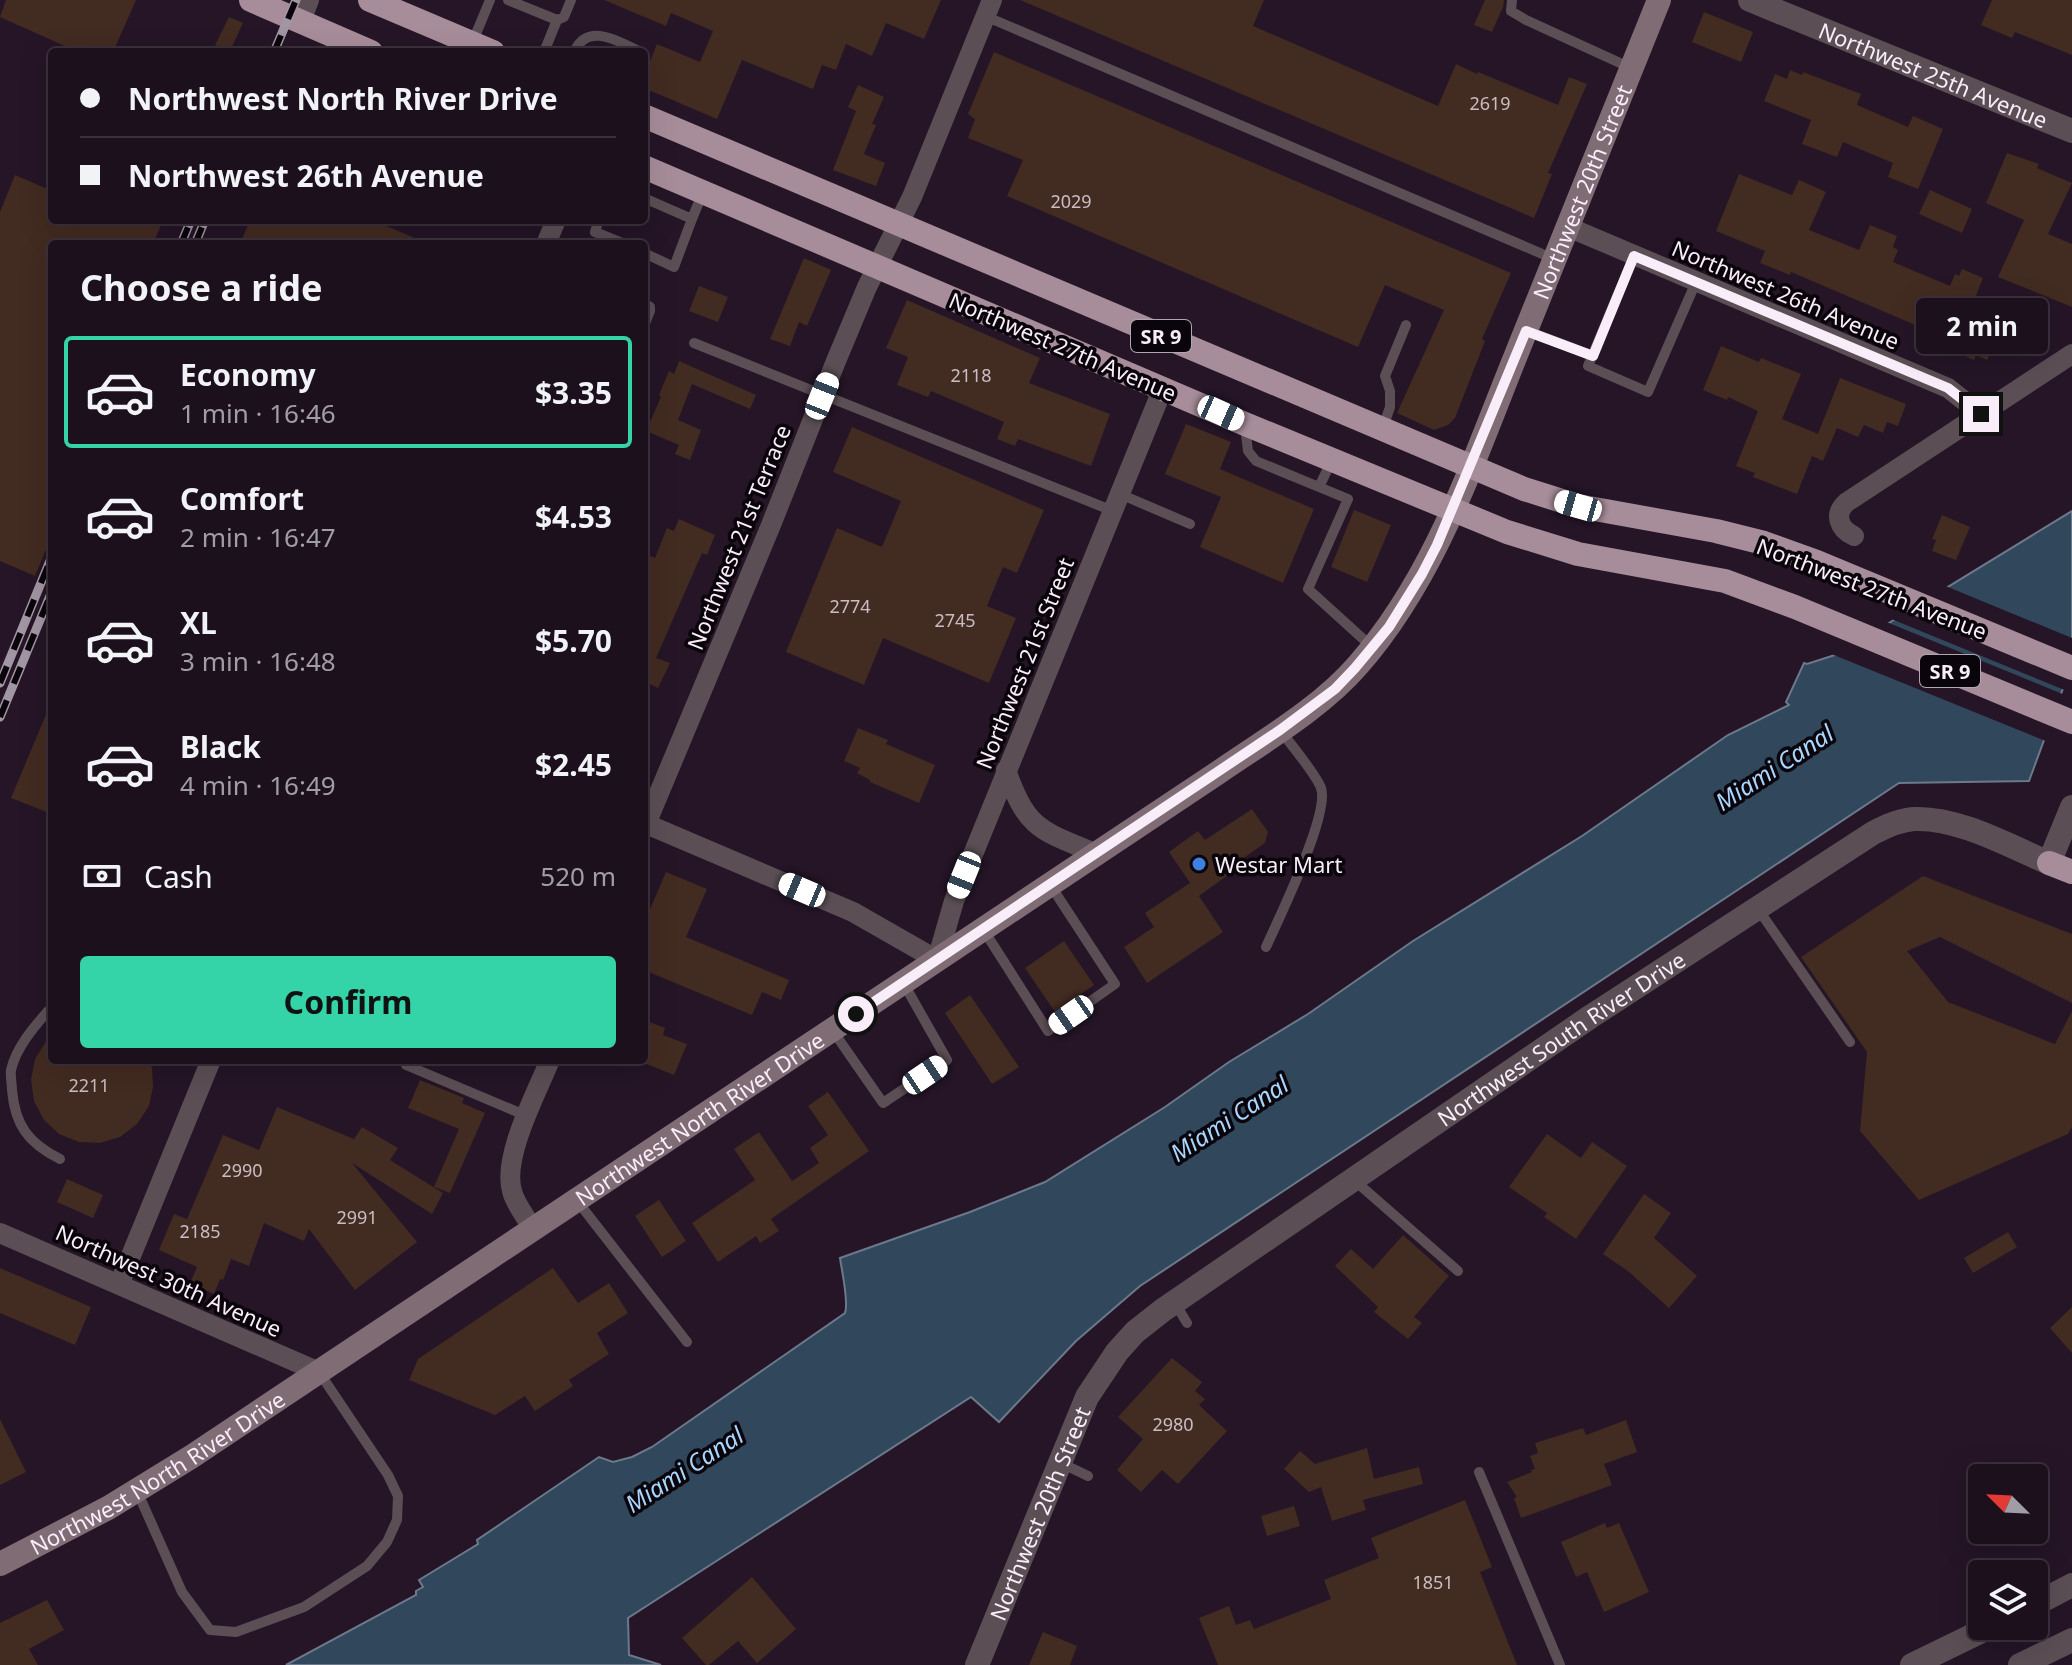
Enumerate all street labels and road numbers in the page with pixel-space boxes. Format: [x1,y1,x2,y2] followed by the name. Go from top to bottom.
[1815,15,2052,135] street label: Northwest 25th Avenue
[1525,80,1638,304] street label: Northwest 20th Street
[1668,232,1904,356] street label: Northwest 26th Avenue
[945,284,1181,408] street label: Northwest 27th Avenue
[1131,320,1191,352] road number: SR 9
[679,420,797,654] street label: Northwest 21st Terrace
[1753,530,1991,646] street label: Northwest 27th Avenue
[968,553,1080,773] street label: Northwest 21st Street
[1920,655,1980,687] road number: SR 9
[1431,944,1691,1133] street label: Northwest South River Drive
[569,1024,830,1212] street label: Northwest North River Drive
[51,1217,287,1343] street label: Northwest 30th Avenue
[24,1384,291,1561] street label: Northwest North River Drive
[982,1402,1097,1625] street label: Northwest 20th Street

